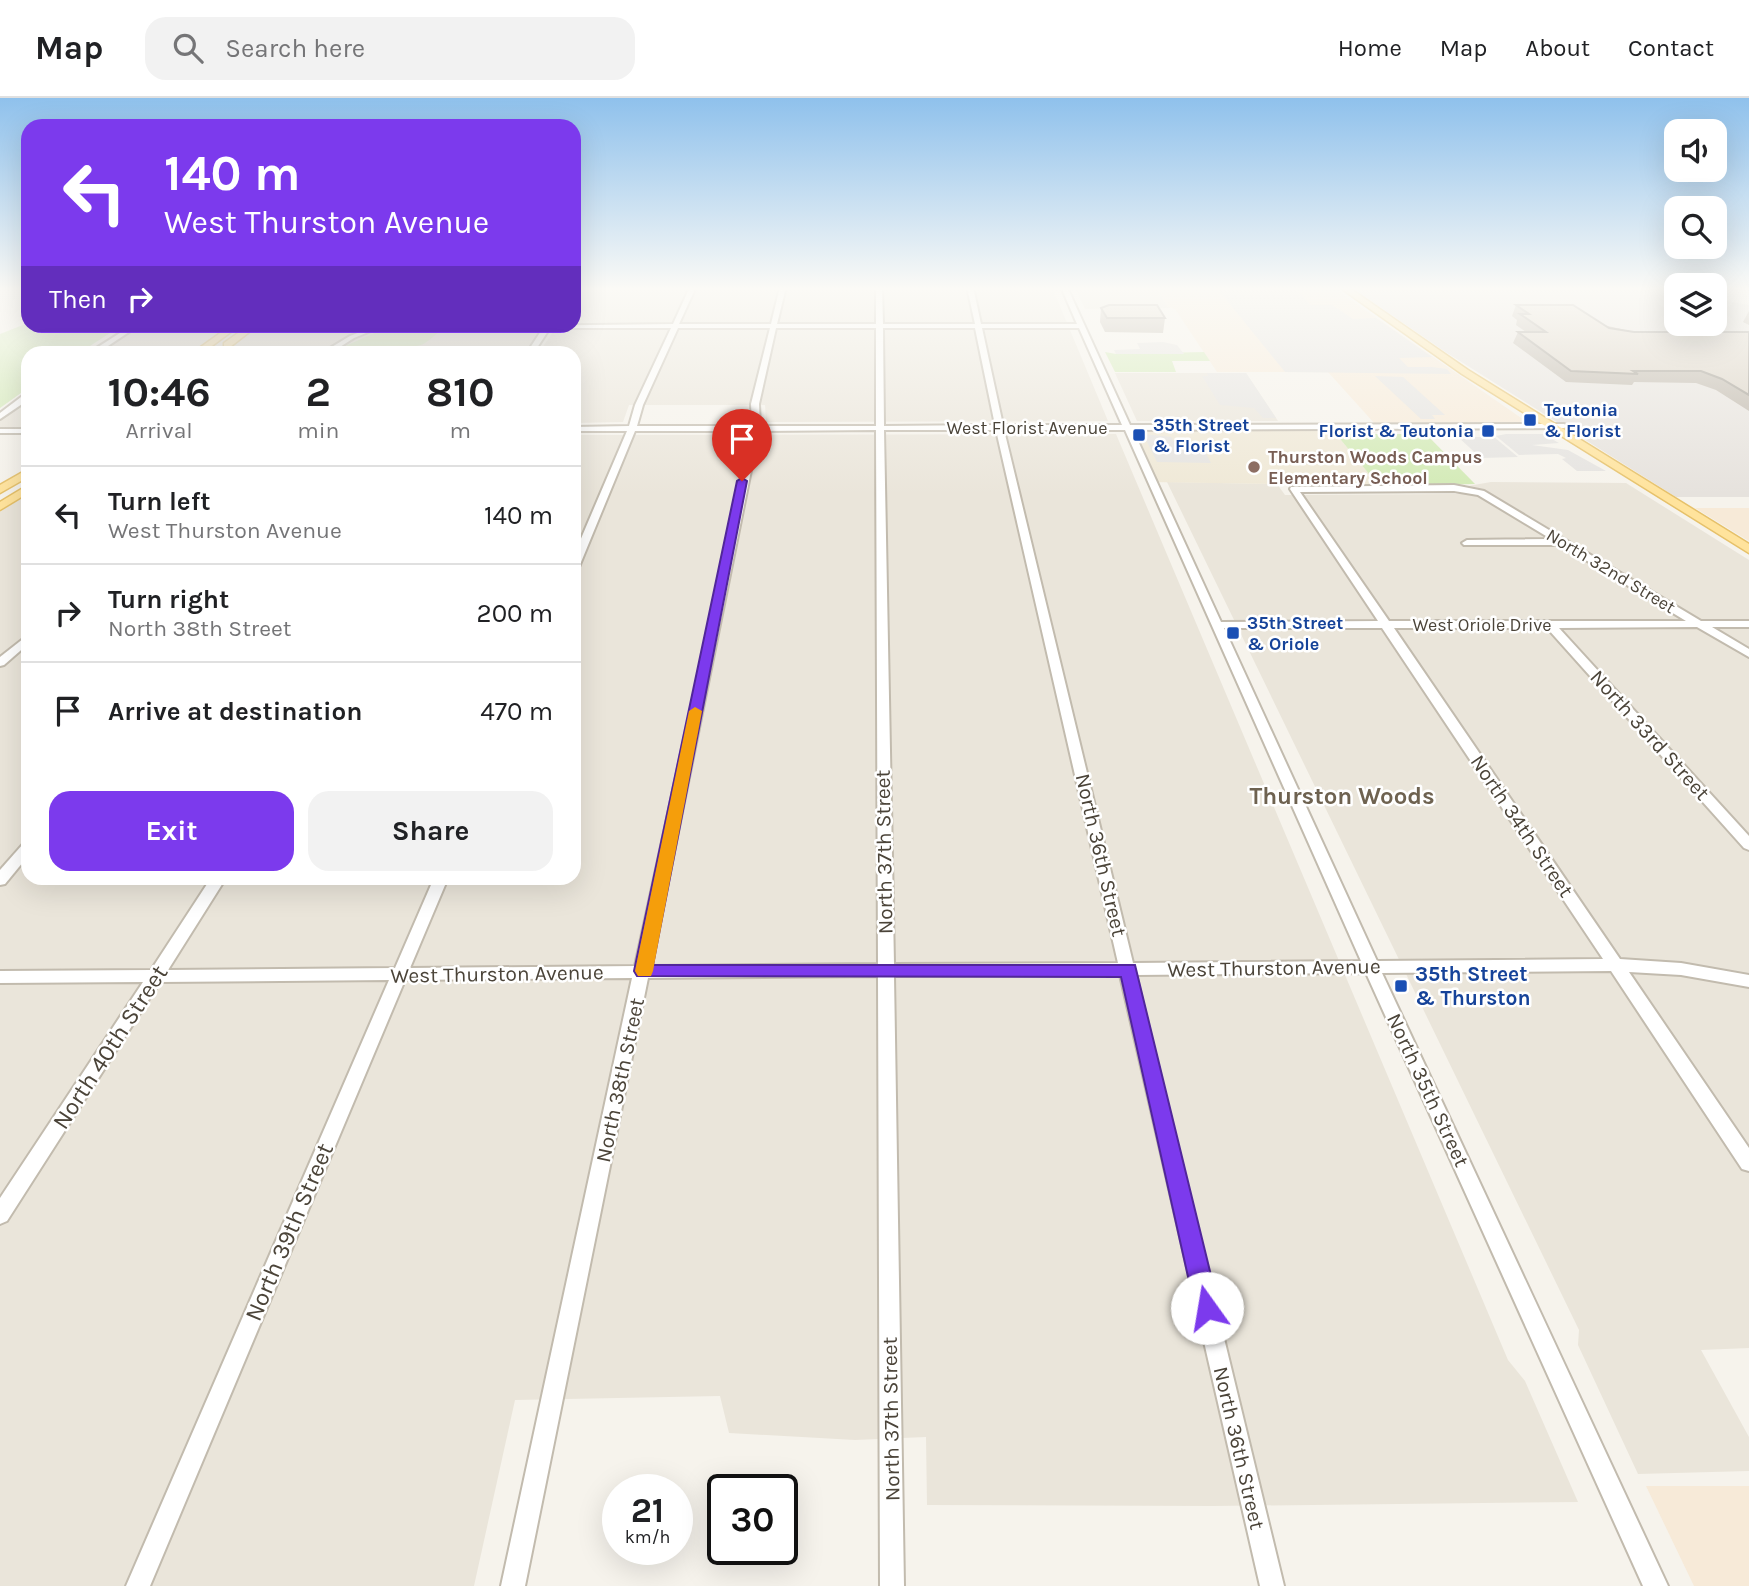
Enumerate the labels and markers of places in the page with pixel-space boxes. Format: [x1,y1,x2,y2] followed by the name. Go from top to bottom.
[1544,399,1621,442] place label: Teutonia & Florist
[712,409,772,481] pin
[1522,412,1538,428] marker: Teutonia & Florist
[1153,414,1249,457] place label: 35th Street & Florist
[1319,420,1474,442] place label: Florist & Teutonia
[1480,423,1496,439] marker: Florist & Teutonia
[1131,427,1147,443] marker: 35th Street & Florist
[1268,446,1482,489] place label: Thurston Woods Campus Elementary School
[1246,459,1262,475] marker: Thurston Woods Campus Elementary School
[1247,612,1343,655] place label: 35th Street & Oriole
[1225,625,1241,641] marker: 35th Street & Oriole
[1415,962,1531,1010] place label: 35th Street & Thurston
[1393,978,1409,994] marker: 35th Street & Thurston

